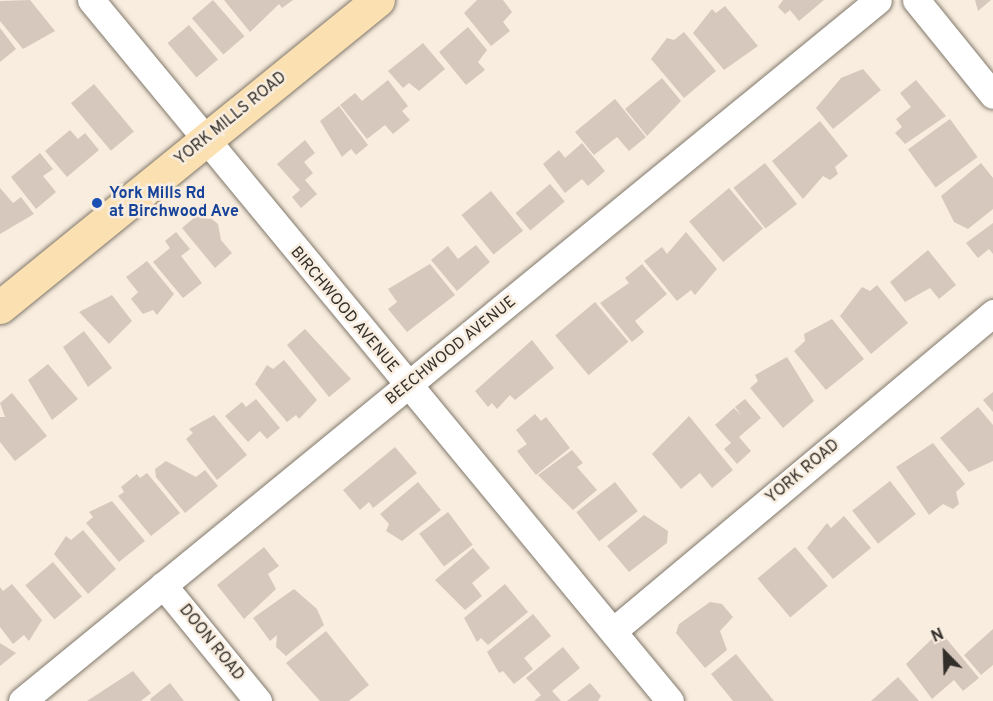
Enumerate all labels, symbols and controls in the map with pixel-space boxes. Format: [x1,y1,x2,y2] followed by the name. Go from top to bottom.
[171,68,291,170] street label: YORK MILLS ROAD
[109,184,239,222] place label: York Mills Rd at Birchwood Ave
[90,196,104,210] marker: York Mills Rd at Birchwood Ave
[286,243,402,377] street label: BIRCHWOOD AVENUE
[382,292,520,410] street label: BEECHWOOD AVENUE
[763,436,843,508] street label: YORK ROAD
[174,601,248,685] street label: DOON ROAD
[915,623,975,683] north arrow
[929,625,947,648] text: N

